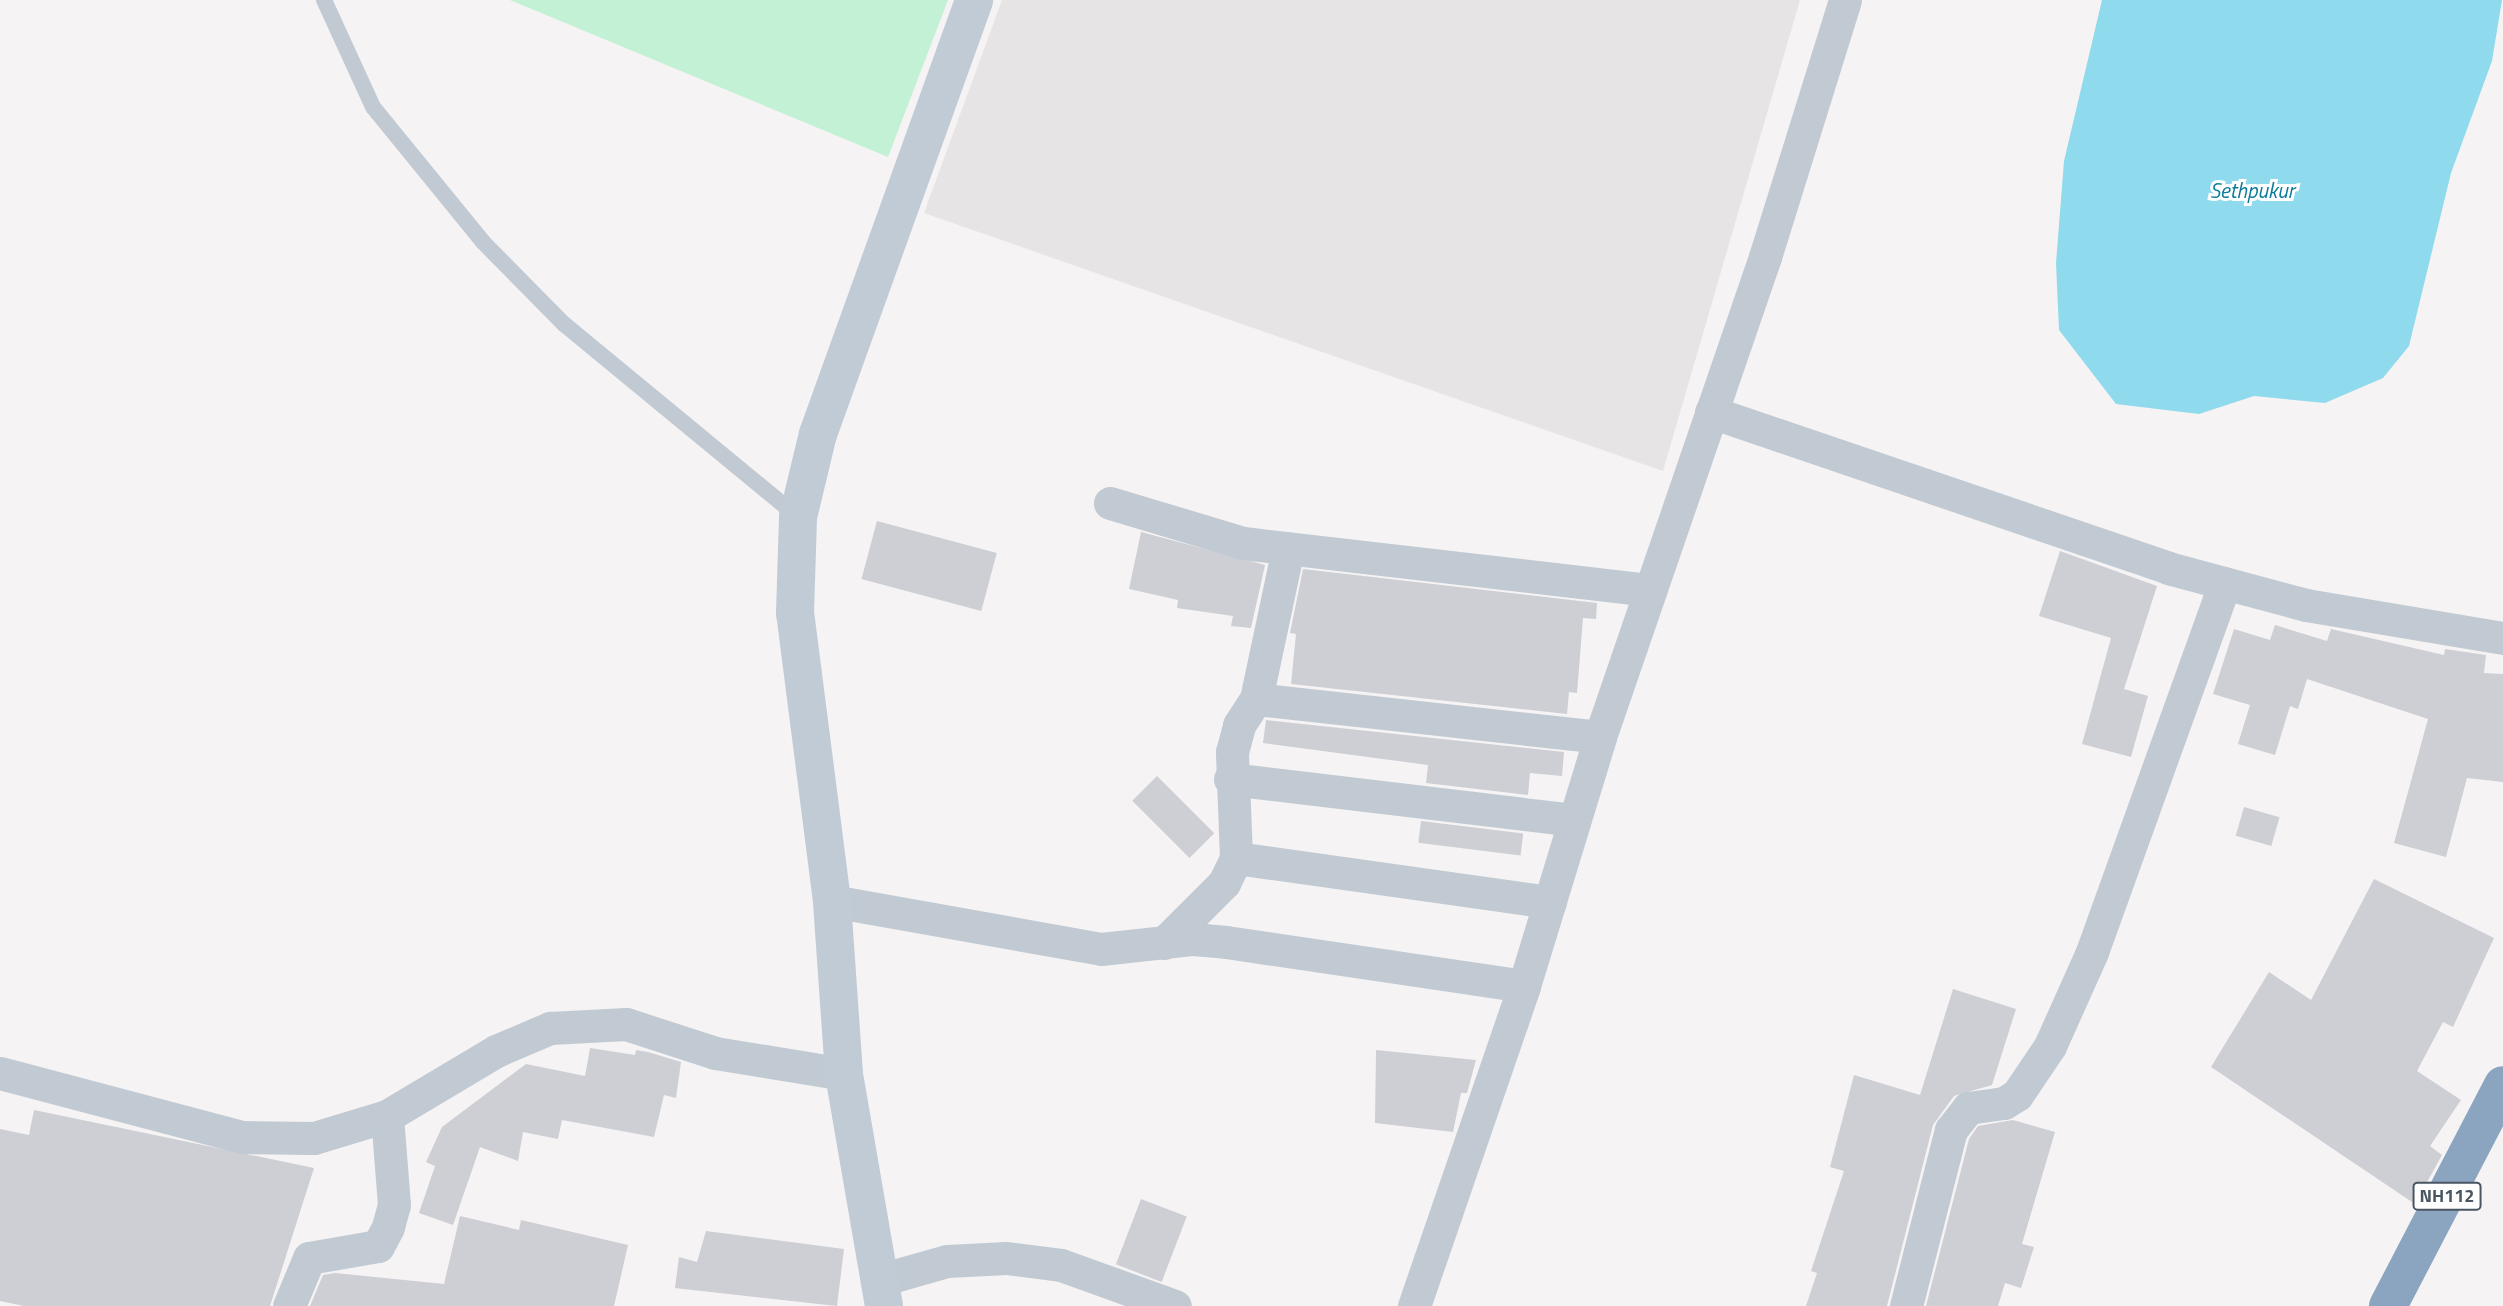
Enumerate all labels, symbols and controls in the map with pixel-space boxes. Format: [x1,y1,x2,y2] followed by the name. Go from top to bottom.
[2210,177,2294,203] water label: Sethpukur
[2412,1182,2482,1210] road number: NH112

